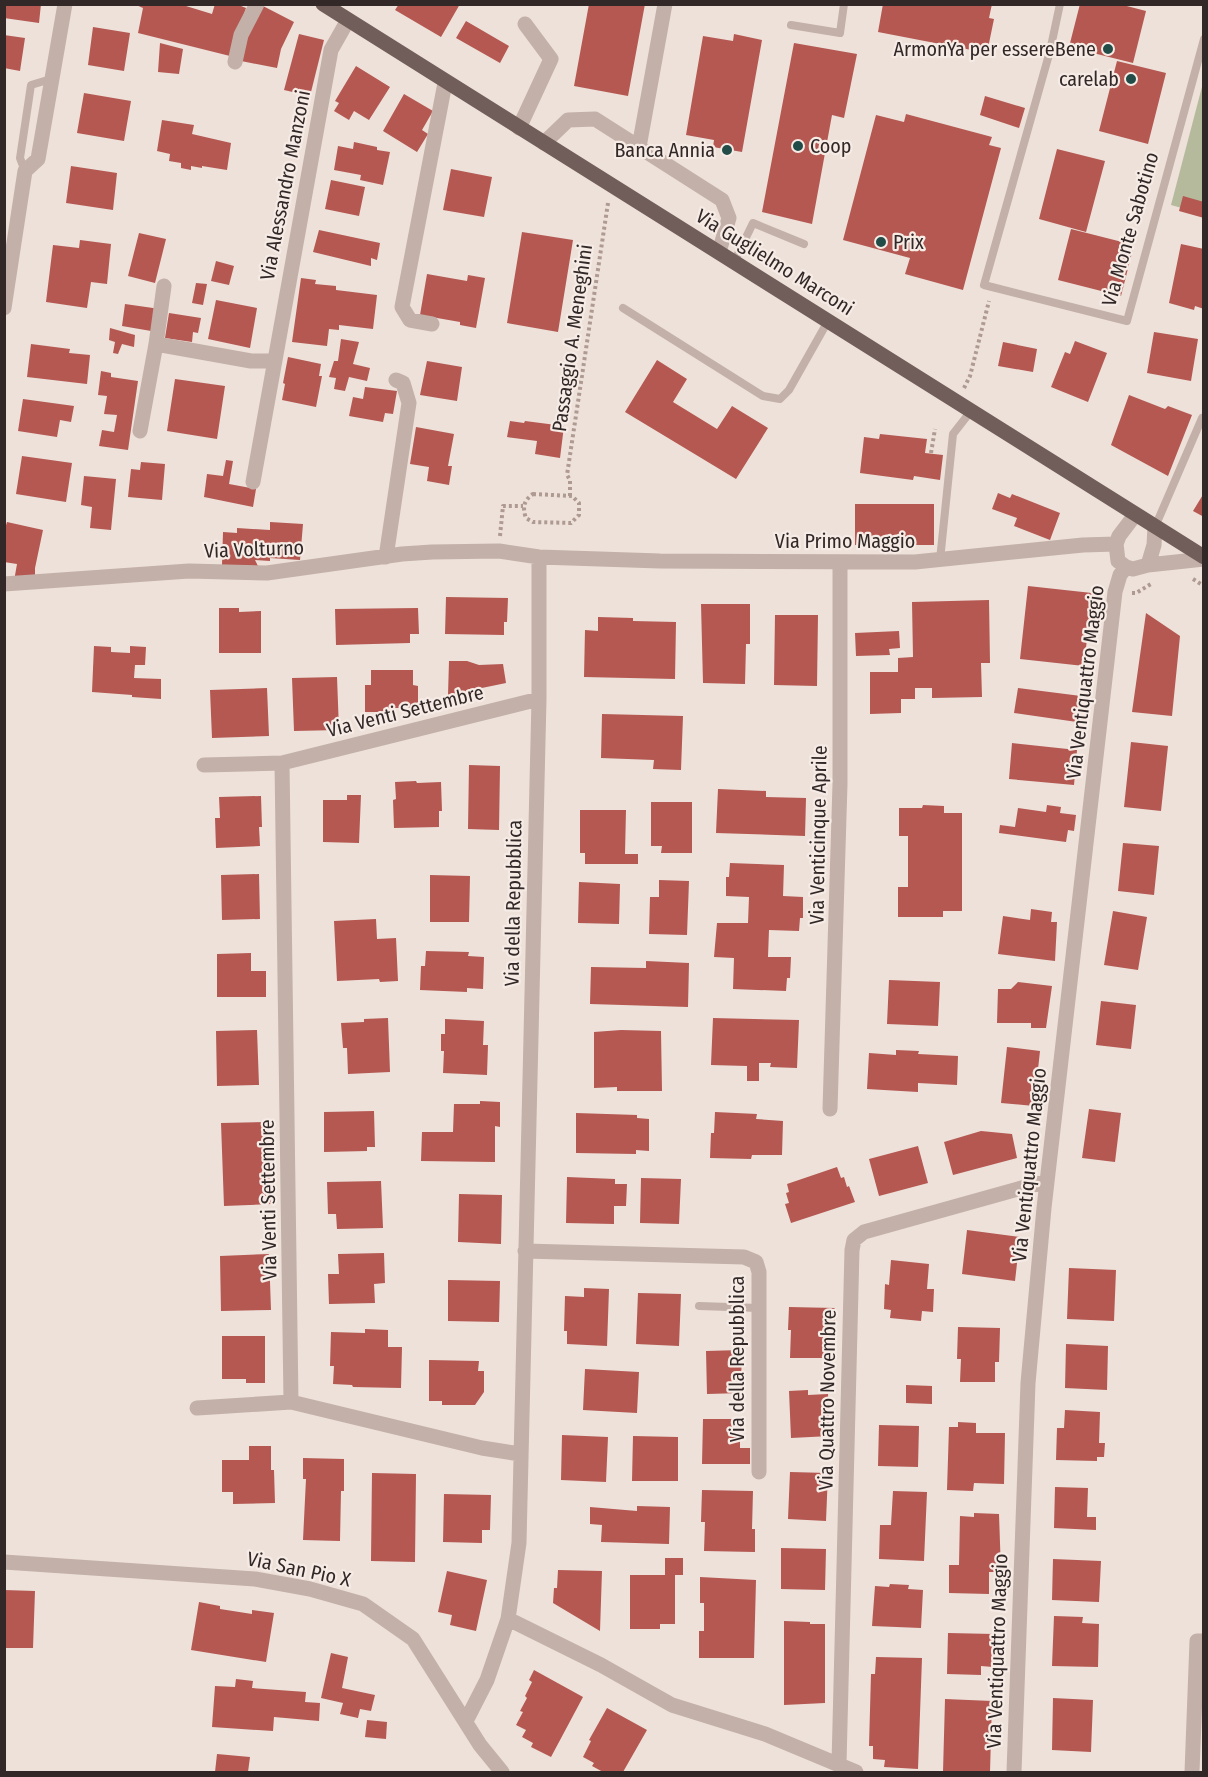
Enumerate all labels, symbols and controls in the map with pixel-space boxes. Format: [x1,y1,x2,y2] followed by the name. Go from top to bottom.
[894,37,1096,61] place label: ArmonYa per essereBene
[1101,42,1115,56] marker: ArmonYa per essereBene
[1059,67,1119,91] place label: carelab
[1124,72,1138,86] marker: carelab
[255,88,315,282] street label: Via Alessandro Manzoni
[810,134,851,158] place label: Coop
[614,138,715,162] place label: Banca Annia
[791,139,805,153] marker: Coop
[720,143,734,157] marker: Banca Annia
[1097,149,1163,309] street label: Via Monte Sabotino
[692,204,858,320] street label: Via Guglielmo Marconi
[893,230,924,254] place label: Prix
[874,235,888,249] marker: Prix
[547,243,597,433] street label: Passaggio A. Meneghini
[775,529,915,553] street label: Via Primo Maggio
[203,535,305,563] street label: Via Volturno
[1061,584,1109,780] street label: Via Ventiquattro Maggio
[324,680,486,742] street label: Via Venti Settembre
[804,745,832,925] street label: Via Venticinque Aprile
[500,819,526,987] street label: Via della Repubblica
[1007,1067,1051,1263] street label: Via Ventiquattro Maggio
[255,1119,281,1281] street label: Via Venti Settembre
[725,1276,749,1442] street label: Via della Repubblica
[813,1309,841,1491] street label: Via Quattro Novembre
[245,1546,353,1592] street label: Via San Pio X
[982,1553,1012,1749] street label: Via Ventiquattro Maggio

